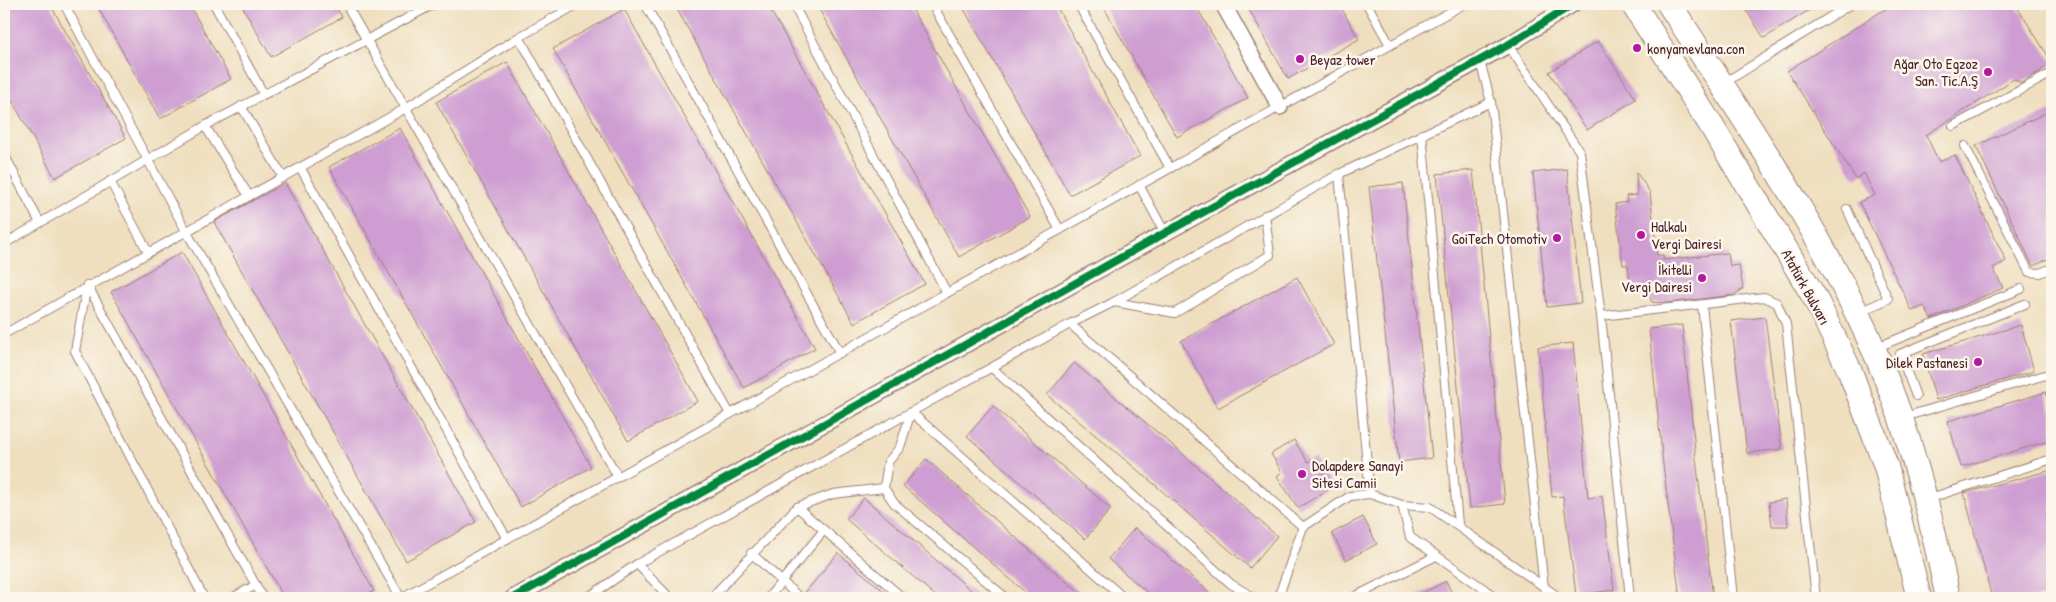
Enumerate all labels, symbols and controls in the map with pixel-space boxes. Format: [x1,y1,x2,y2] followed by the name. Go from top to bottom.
[1647,38,1745,59] place label: konyamevlana.con
[1631,42,1643,54] marker: konyamevlana.con
[1310,49,1376,70] place label: Beyaz tower
[1294,53,1306,65] marker: Beyaz tower
[1894,53,1979,91] place label: Ağar Oto Egzoz San. Tic.A.Ş
[1982,66,1994,78] marker: Ağar Oto Egzoz San. Tic.A.Ş
[1651,216,1722,254] place label: Halkalı Vergi Dairesi
[1452,228,1547,249] place label: GoiTech Otomotiv
[1635,229,1647,241] marker: Halkalı Vergi Dairesi
[1551,232,1563,244] marker: GoiTech Otomotiv
[1777,245,1835,329] street label: Atatürk Bulvarı
[1621,259,1692,297] place label: İkitelli Vergi Dairesi
[1696,272,1708,284] marker: İkitelli Vergi Dairesi
[1886,352,1968,373] place label: Dilek Pastanesi
[1972,356,1984,368] marker: Dilek Pastanesi
[1312,455,1404,493] place label: Dolapdere Sanayi Sitesi Camii
[1296,468,1308,480] marker: Dolapdere Sanayi Sitesi Camii

